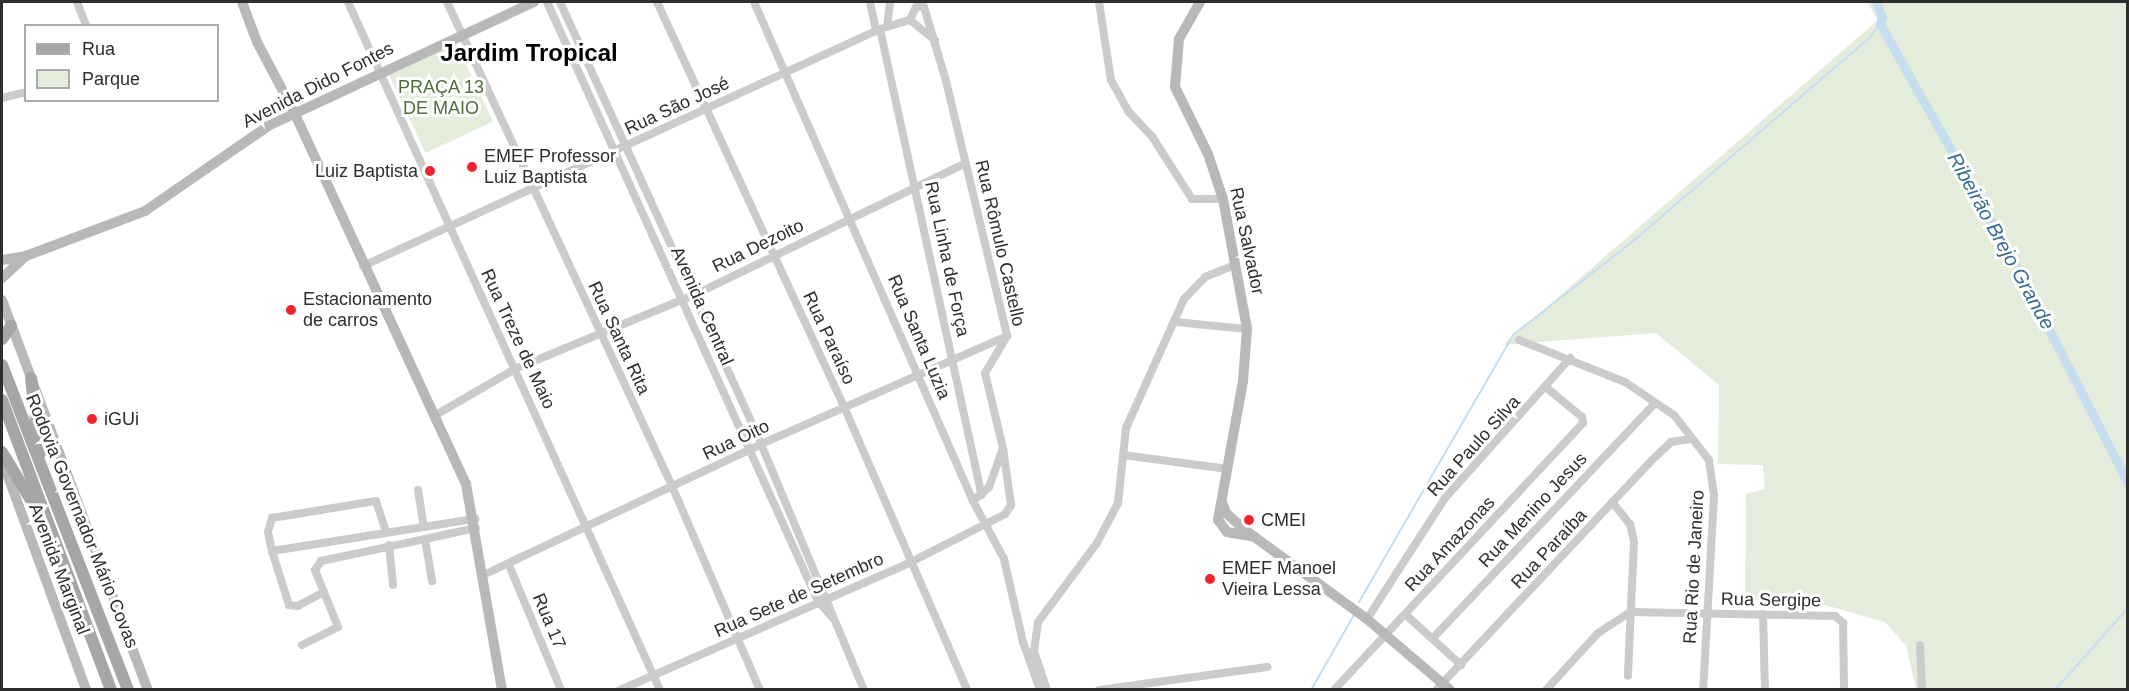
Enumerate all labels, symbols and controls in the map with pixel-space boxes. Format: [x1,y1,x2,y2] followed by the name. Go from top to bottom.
[24,24,219,102] legend
[239,38,397,132] street label: Avenida Dido Fontes
[82,39,115,59] text: Rua
[440,39,618,67] district label: Jardim Tropical
[82,69,140,89] text: Parque
[621,72,733,140] street label: Rua São José
[397,77,485,119] park label: PRAÇA 13 DE MAIO
[484,146,616,188] place label: EMEF Professor Luiz Baptista
[1942,148,2060,334] water label: Ribeirão Brejo Grande
[970,158,1030,328] street label: Rua Rômulo Castello
[315,160,418,182] place label: Luiz Baptista
[465,160,479,174] marker: EMEF Professor Luiz Baptista
[423,164,437,178] marker: Luiz Baptista
[920,179,974,339] street label: Rua Linha de Força
[1225,185,1269,297] street label: Rua Salvador
[709,215,807,277] street label: Rua Dezoito
[666,243,738,369] street label: Avenida Central
[476,265,560,413] street label: Rua Treze de Maio
[883,272,955,402] street label: Rua Santa Luzia
[583,278,655,398] street label: Rua Santa Rita
[798,288,860,388] street label: Rua Paraíso
[303,289,432,332] place label: Estacionamento de carros
[284,303,298,317] marker: Estacionamento de carros
[21,391,143,651] street label: Rodovia Governador Mário Covas
[1423,391,1525,501] street label: Rua Paulo Silva
[104,408,139,430] place label: iGUi
[85,412,99,426] marker: iGUi
[699,415,773,465] street label: Rua Oito
[1474,448,1592,572] street label: Rua Menino Jesus
[1679,489,1709,645] street label: Rua Rio de Janeiro
[1400,492,1500,596] street label: Rua Amazonas
[24,500,94,638] street label: Avenida Marginal
[1507,505,1591,593] street label: Rua Paraíba
[1261,509,1306,531] place label: CMEI
[1242,513,1256,527] marker: CMEI
[711,548,887,642] street label: Rua Sete de Setembro
[1222,558,1336,600] place label: EMEF Manoel Vieira Lessa
[1203,572,1217,586] marker: EMEF Manoel Vieira Lessa
[1721,588,1821,612] street label: Rua Sergipe
[528,590,570,652] street label: Rua 17

